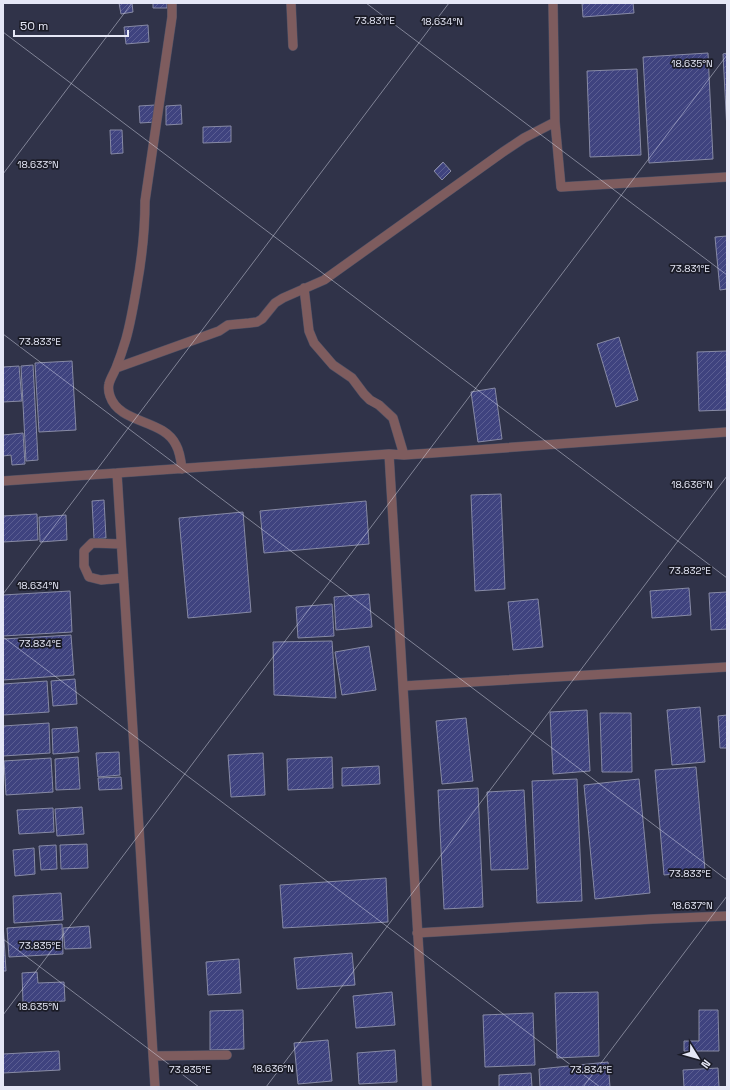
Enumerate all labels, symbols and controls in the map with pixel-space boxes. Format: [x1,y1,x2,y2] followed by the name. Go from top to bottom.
[14,12,128,38] scale bar
[355,14,395,27] text: 73.831°E
[421,15,463,28] text: 18.634°N
[20,18,48,34] text: 50 m
[671,57,713,70] text: 18.635°N
[17,158,59,171] text: 18.633°N
[670,262,710,275] text: 73.831°E
[19,335,61,348] text: 73.833°E
[671,478,713,491] text: 18.636°N
[669,564,711,577] text: 73.832°E
[17,579,59,592] text: 18.634°N
[19,637,61,650] text: 73.834°E
[669,867,711,880] text: 73.833°E
[671,899,713,912] text: 18.637°N
[19,939,61,952] text: 73.835°E
[17,1000,59,1013] text: 18.635°N
[678,1038,718,1078] north arrow
[698,1057,714,1071] text: N
[252,1062,294,1075] text: 18.636°N
[169,1063,211,1076] text: 73.835°E
[570,1063,612,1076] text: 73.834°E

